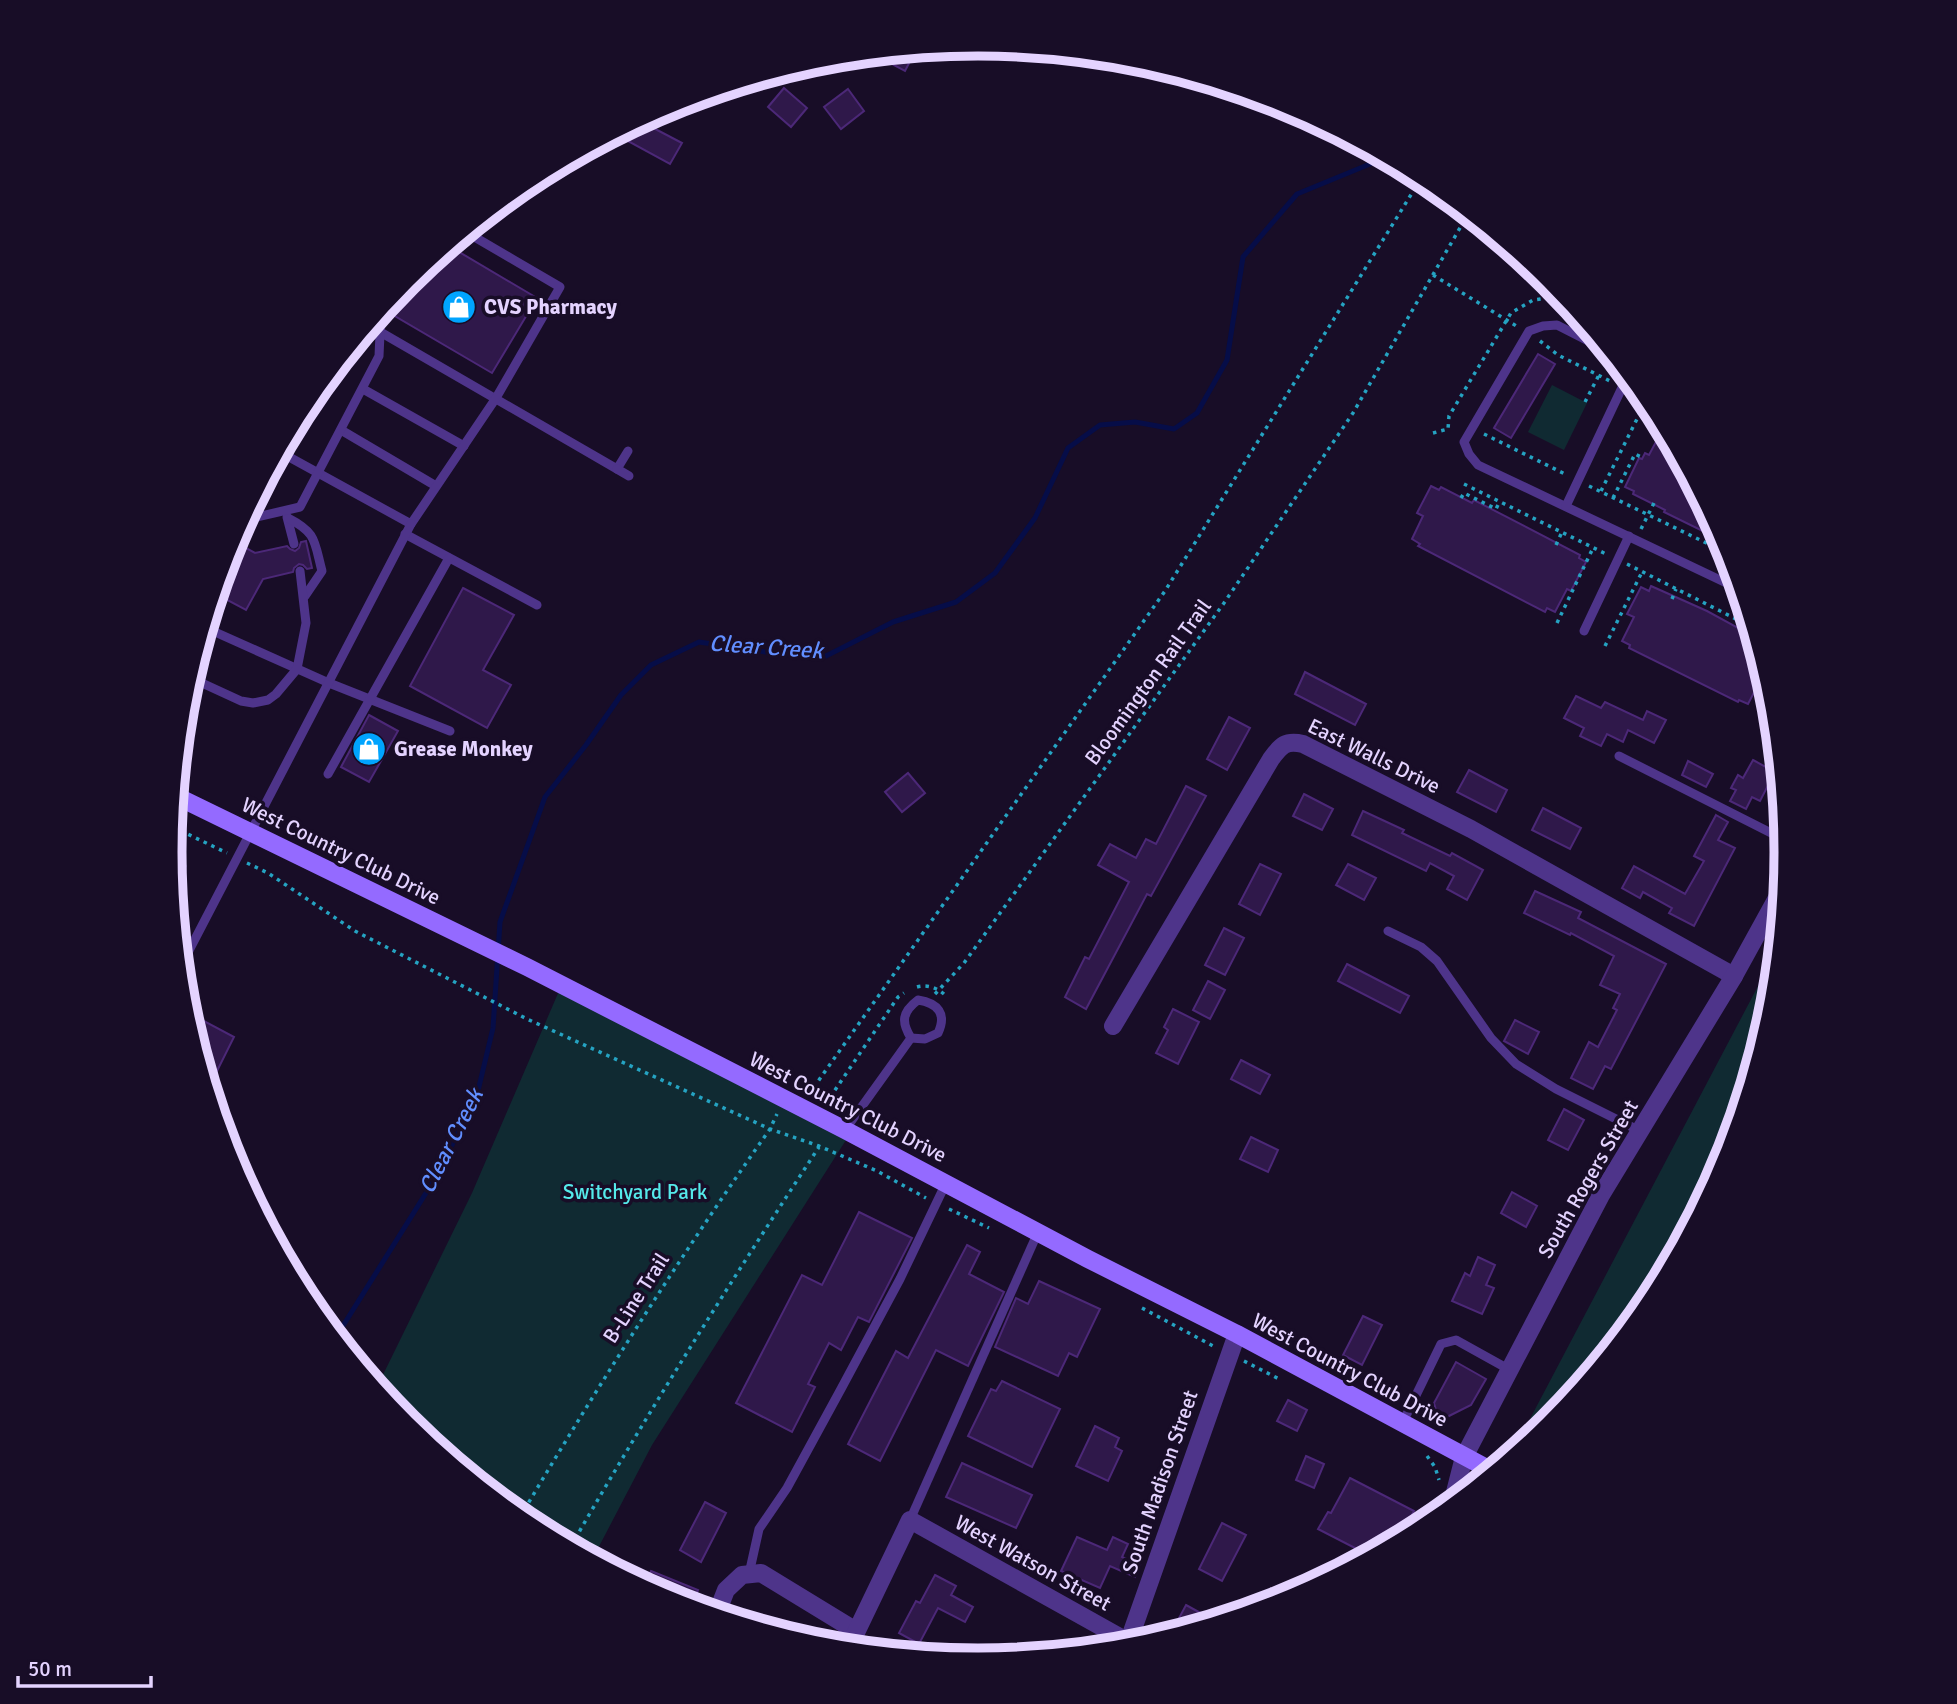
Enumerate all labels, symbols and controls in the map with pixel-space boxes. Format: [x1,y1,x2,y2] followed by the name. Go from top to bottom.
[440,288,478,326] shop icon: CVS Pharmacy
[484,294,618,320] place label: CVS Pharmacy
[1079,594,1217,770] street label: Bloomington Rail Trail
[708,629,826,666] water label: Clear Creek
[1304,713,1444,799] street label: East Walls Drive
[350,730,388,768] shop icon: Grease Monkey
[394,736,533,762] place label: Grease Monkey
[237,792,445,910] street label: West Country Club Drive
[745,1046,951,1168] street label: West Country Club Drive
[412,1082,491,1198] water label: Clear Creek
[1532,1095,1644,1263] street label: South Rogers Street
[563,1179,708,1205] park label: Switchyard Park
[597,1248,675,1348] street label: B-Line Trail
[1248,1307,1452,1433] street label: West Country Club Drive
[1116,1387,1204,1577] street label: South Madison Street
[950,1509,1116,1617] street label: West Watson Street
[18,1644,150,1688] scale bar
[28,1656,72,1682] text: 50 m

